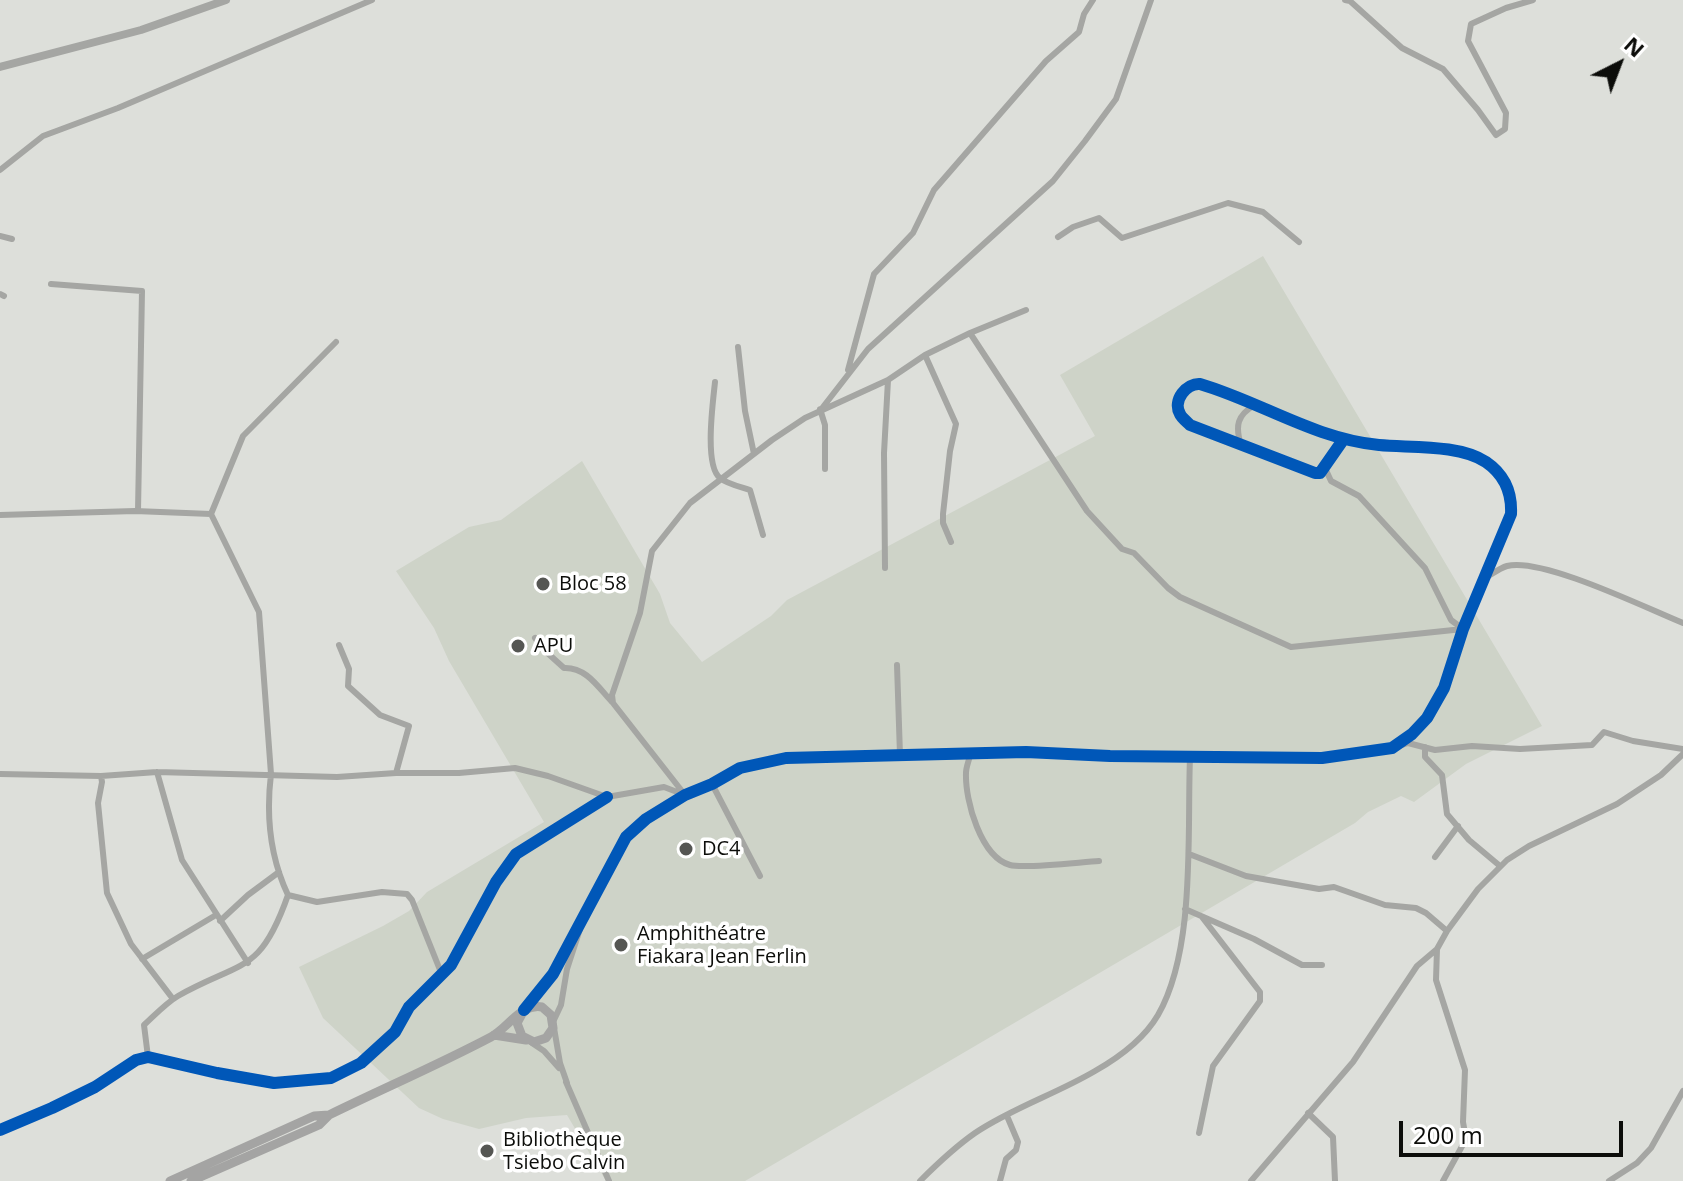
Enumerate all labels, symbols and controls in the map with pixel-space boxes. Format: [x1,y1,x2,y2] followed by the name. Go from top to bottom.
[1579,24,1659,104] north arrow
[1618,29,1652,63] text: N
[559,572,627,596] place label: Bloc 58
[534,575,552,593] marker: Bloc 58
[534,634,573,658] place label: APU
[509,637,527,655] marker: APU
[702,837,741,861] place label: DC4
[677,840,695,858] marker: DC4
[637,922,807,969] place label: Amphithéatre Fiakara Jean Ferlin
[612,936,630,954] marker: Amphithéatre Fiakara Jean Ferlin
[1403,1105,1627,1155] scale bar
[1413,1118,1483,1151] text: 200 m
[503,1128,625,1175] place label: Bibliothèque Tsiebo Calvin
[478,1142,496,1160] marker: Bibliothèque Tsiebo Calvin

